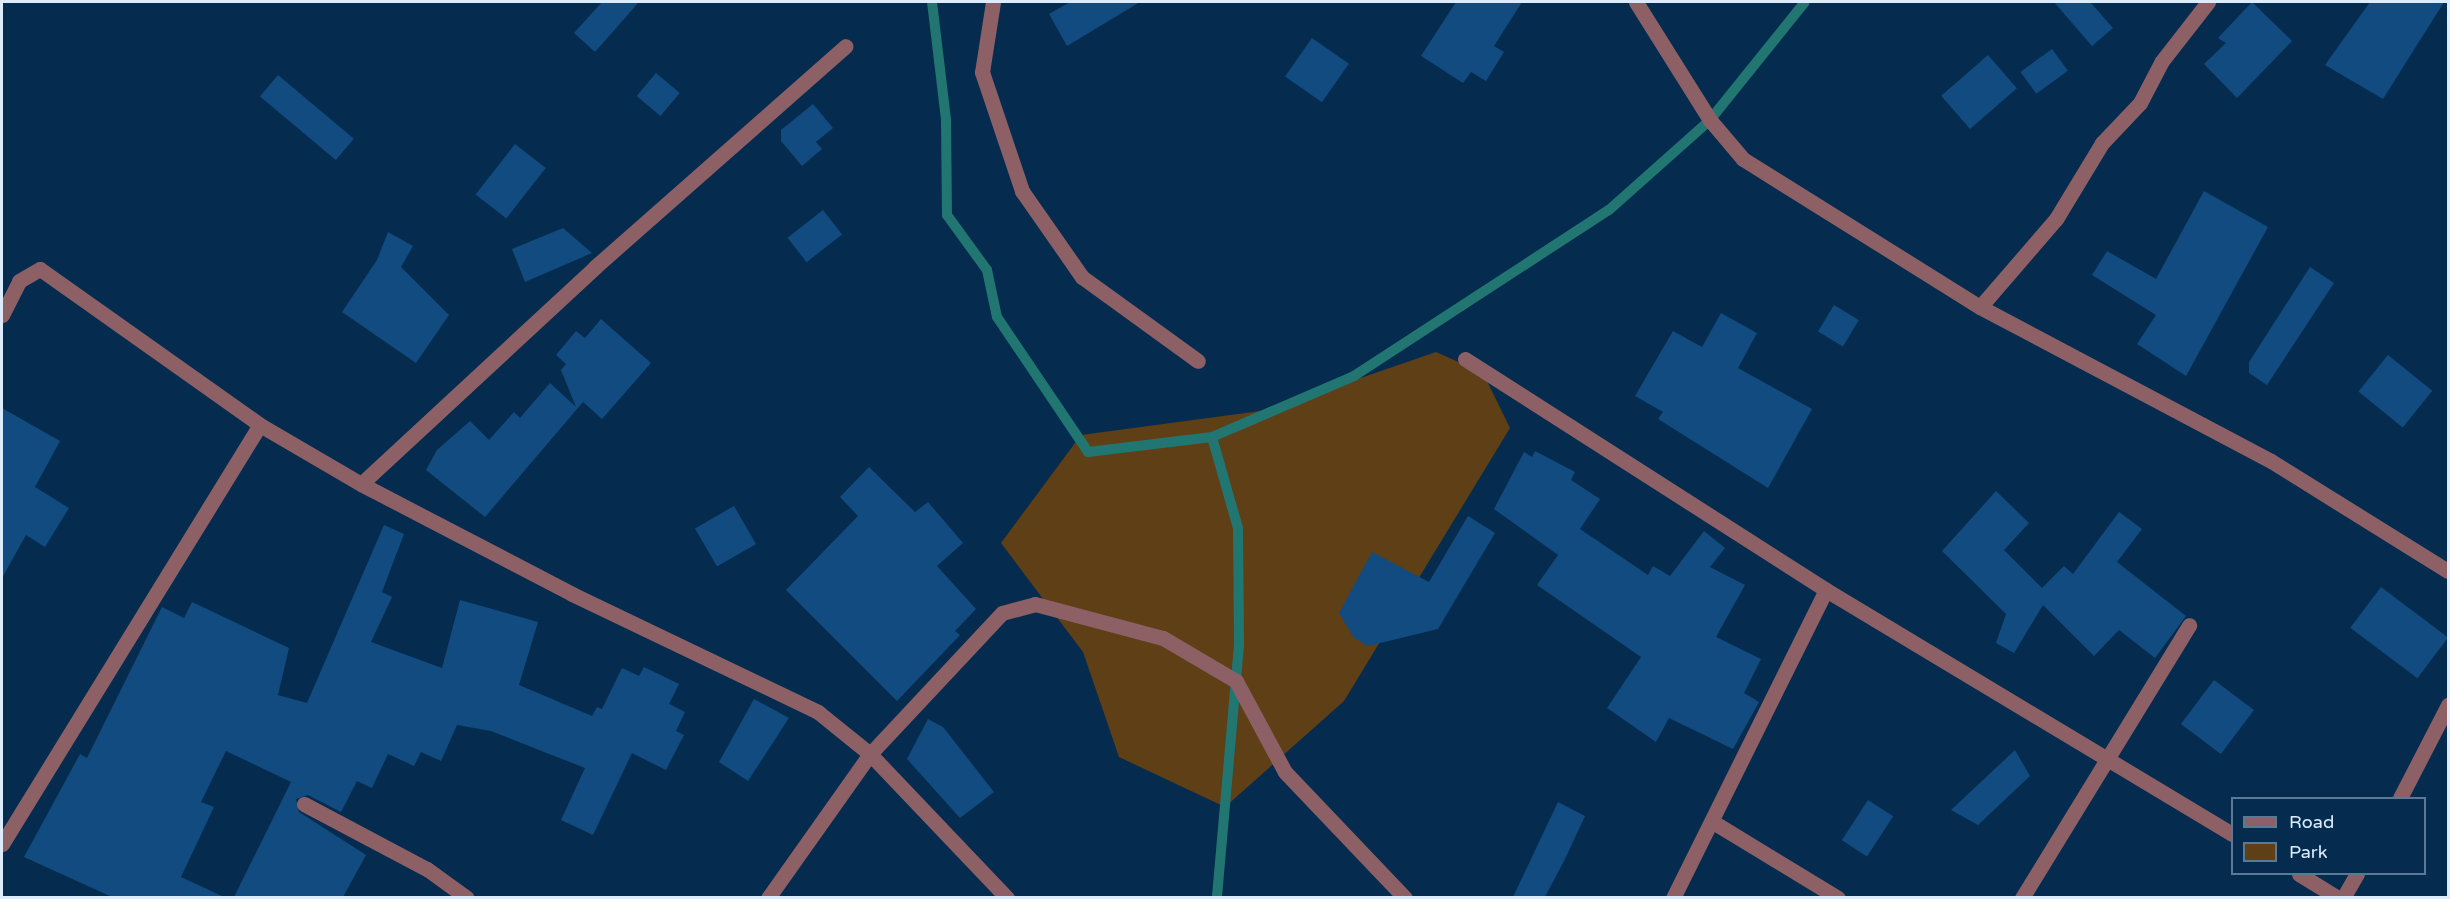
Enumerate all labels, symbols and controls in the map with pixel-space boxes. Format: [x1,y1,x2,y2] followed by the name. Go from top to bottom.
[2231,797,2426,875] legend
[2289,811,2334,833] text: Road
[2289,841,2327,863] text: Park

